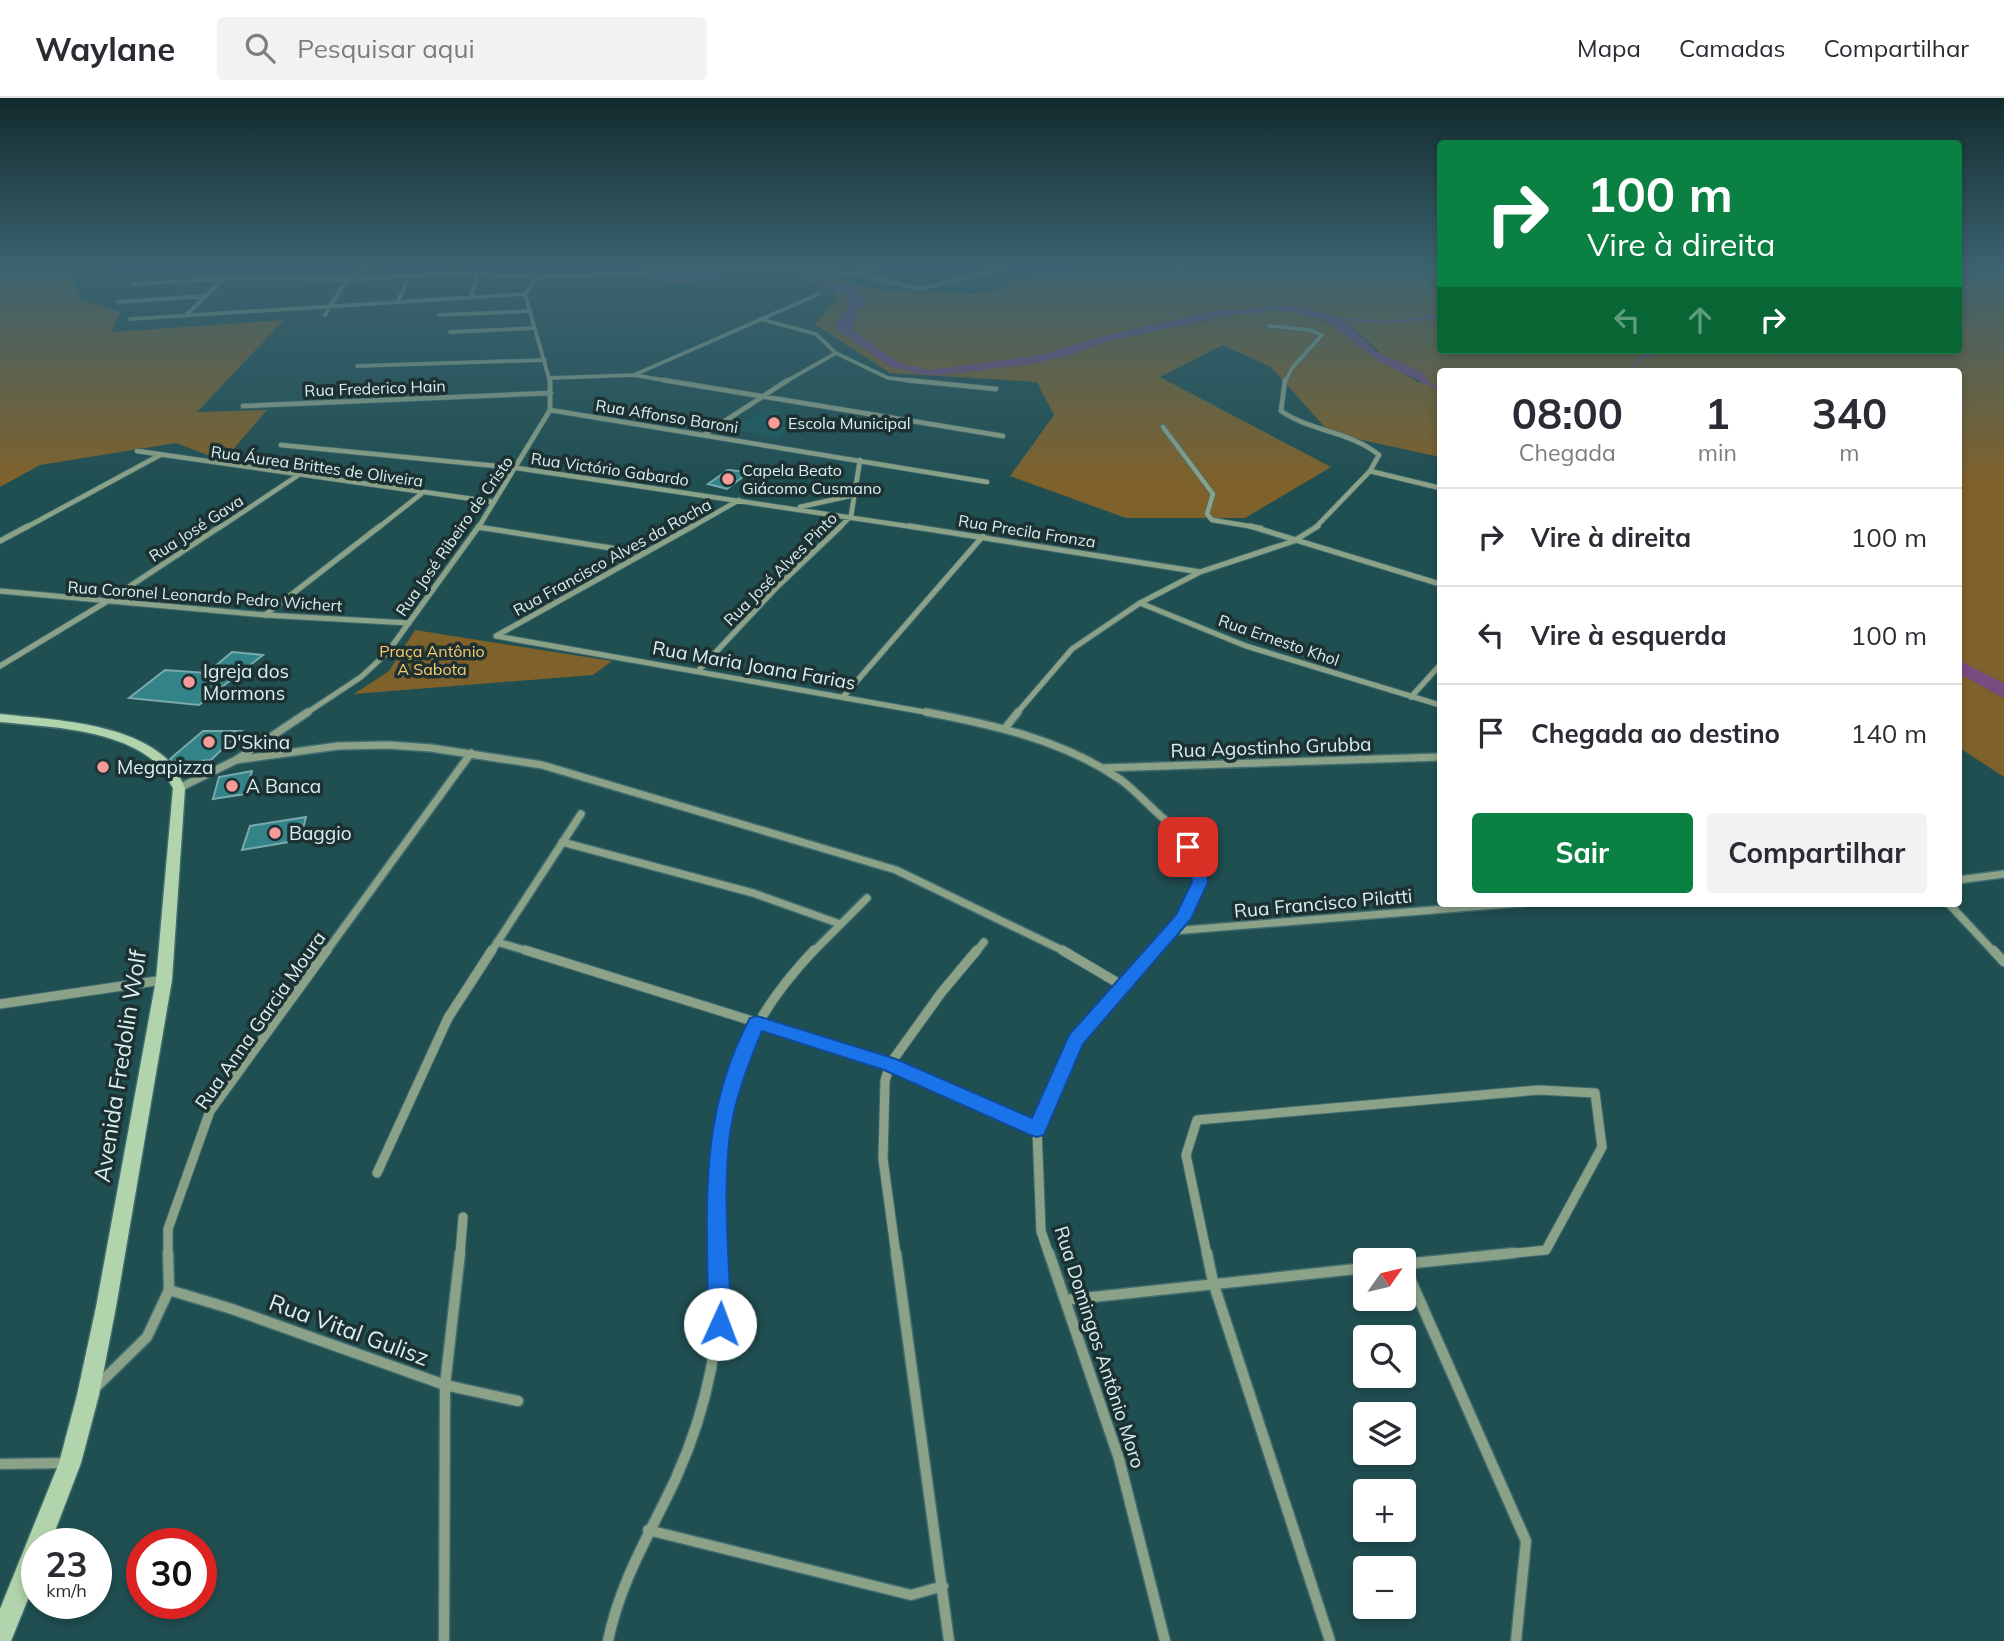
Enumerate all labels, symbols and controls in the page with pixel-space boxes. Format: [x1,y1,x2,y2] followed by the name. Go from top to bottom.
[217,17,707,80] search box
[35,28,175,69] text: Waylane
[241,29,279,67] icon: search
[297,32,475,65] text: Pesquisar aqui
[1577,33,1641,63] text: Mapa
[1679,33,1786,63] text: Camadas
[1824,33,1969,63] text: Compartilhar
[1587,163,1733,224] text: 100 m
[1472,168,1563,259] icon: right
[1587,224,1775,264] text: Vire à direita
[1608,301,1646,339] icon: left
[1681,301,1719,339] icon: ahead
[1754,301,1792,339] icon: right
[304,376,446,400] street label: Rua Frederico Hain
[1512,387,1623,440] text: 08:00
[1705,387,1730,440] text: 1
[1812,387,1887,440] text: 340
[594,395,740,437] street label: Rua Affonso Baroni
[788,413,911,433] place label: Escola Municipal
[766,415,782,431] marker: Escola Municipal
[1519,438,1616,467] text: Chegada
[1698,438,1737,467] text: min
[1839,438,1860,467] text: m
[210,441,424,491] street label: Rua Áurea Brittes de Oliveira
[530,448,690,490] street label: Rua Victório Gabardo
[391,452,517,620] street label: Rua José Ribeiro de Cristo
[742,460,881,498] place label: Capela Beato Giácomo Cusmano
[720,471,736,487] marker: Capela Beato Giácomo Cusmano
[145,490,247,566] street label: Rua José Gava
[509,494,715,620] street label: Rua Francisco Alves da Rocha
[719,508,841,630] street label: Rua José Alves Pinto
[957,510,1097,552] street label: Rua Precila Fronza
[1472,518,1510,556] icon: right
[1531,521,1691,554] text: Vire à direita
[1851,521,1927,554] text: 100 m
[67,576,343,616] street label: Rua Coronel Leonardo Pedro Wichert
[1216,610,1342,670] street label: Rua Ernesto Khol
[1472,616,1510,654] icon: left
[1531,619,1727,652] text: Vire à esquerda
[1851,619,1927,652] text: 100 m
[651,635,857,695] street label: Rua Maria Joana Farias
[379,641,485,679] park label: Praça Antônio A Sabota
[203,659,289,705] place label: Igreja dos Mormons
[181,674,197,690] marker: Igreja dos Mormons
[1472,714,1510,752] icon: arrive
[1531,717,1780,750] text: Chegada ao destino
[1851,717,1927,750] text: 140 m
[223,730,290,754] place label: D'Skina
[1170,731,1372,763] street label: Rua Agostinho Grubba
[201,734,217,750] marker: D'Skina
[117,755,213,779] place label: Megapizza
[95,759,111,775] marker: Megapizza
[246,774,321,798] place label: A Banca
[224,778,240,794] marker: A Banca
[1472,813,1693,893] button: Sair
[1707,813,1927,893] button: Compartilhar
[1158,817,1218,877] pin
[289,821,352,845] place label: Baggio
[267,825,283,841] marker: Baggio
[1169,828,1207,866] icon: arrive
[1233,883,1413,923] street label: Rua Francisco Pilatti
[189,926,331,1114] street label: Rua Anna Garcia Moura
[87,947,152,1184] street label: Avenida Fredolin Wolf
[1049,1223,1151,1471] street label: Rua Domingos Antônio Moro
[1353,1248,1416,1311] north arrow
[1353,1248,1416,1619] map controls
[265,1287,433,1372] street label: Rua Vital Gulisz
[683,1287,757,1361] position arrow
[1353,1325,1416,1388] button: search
[1353,1402,1416,1465] button: layers
[1353,1479,1416,1542] button: +
[126,1528,217,1619] speed limit sign: 30
[45,1542,88,1586] text: 23
[1353,1556,1416,1619] button: −
[46,1579,87,1602] text: km/h

